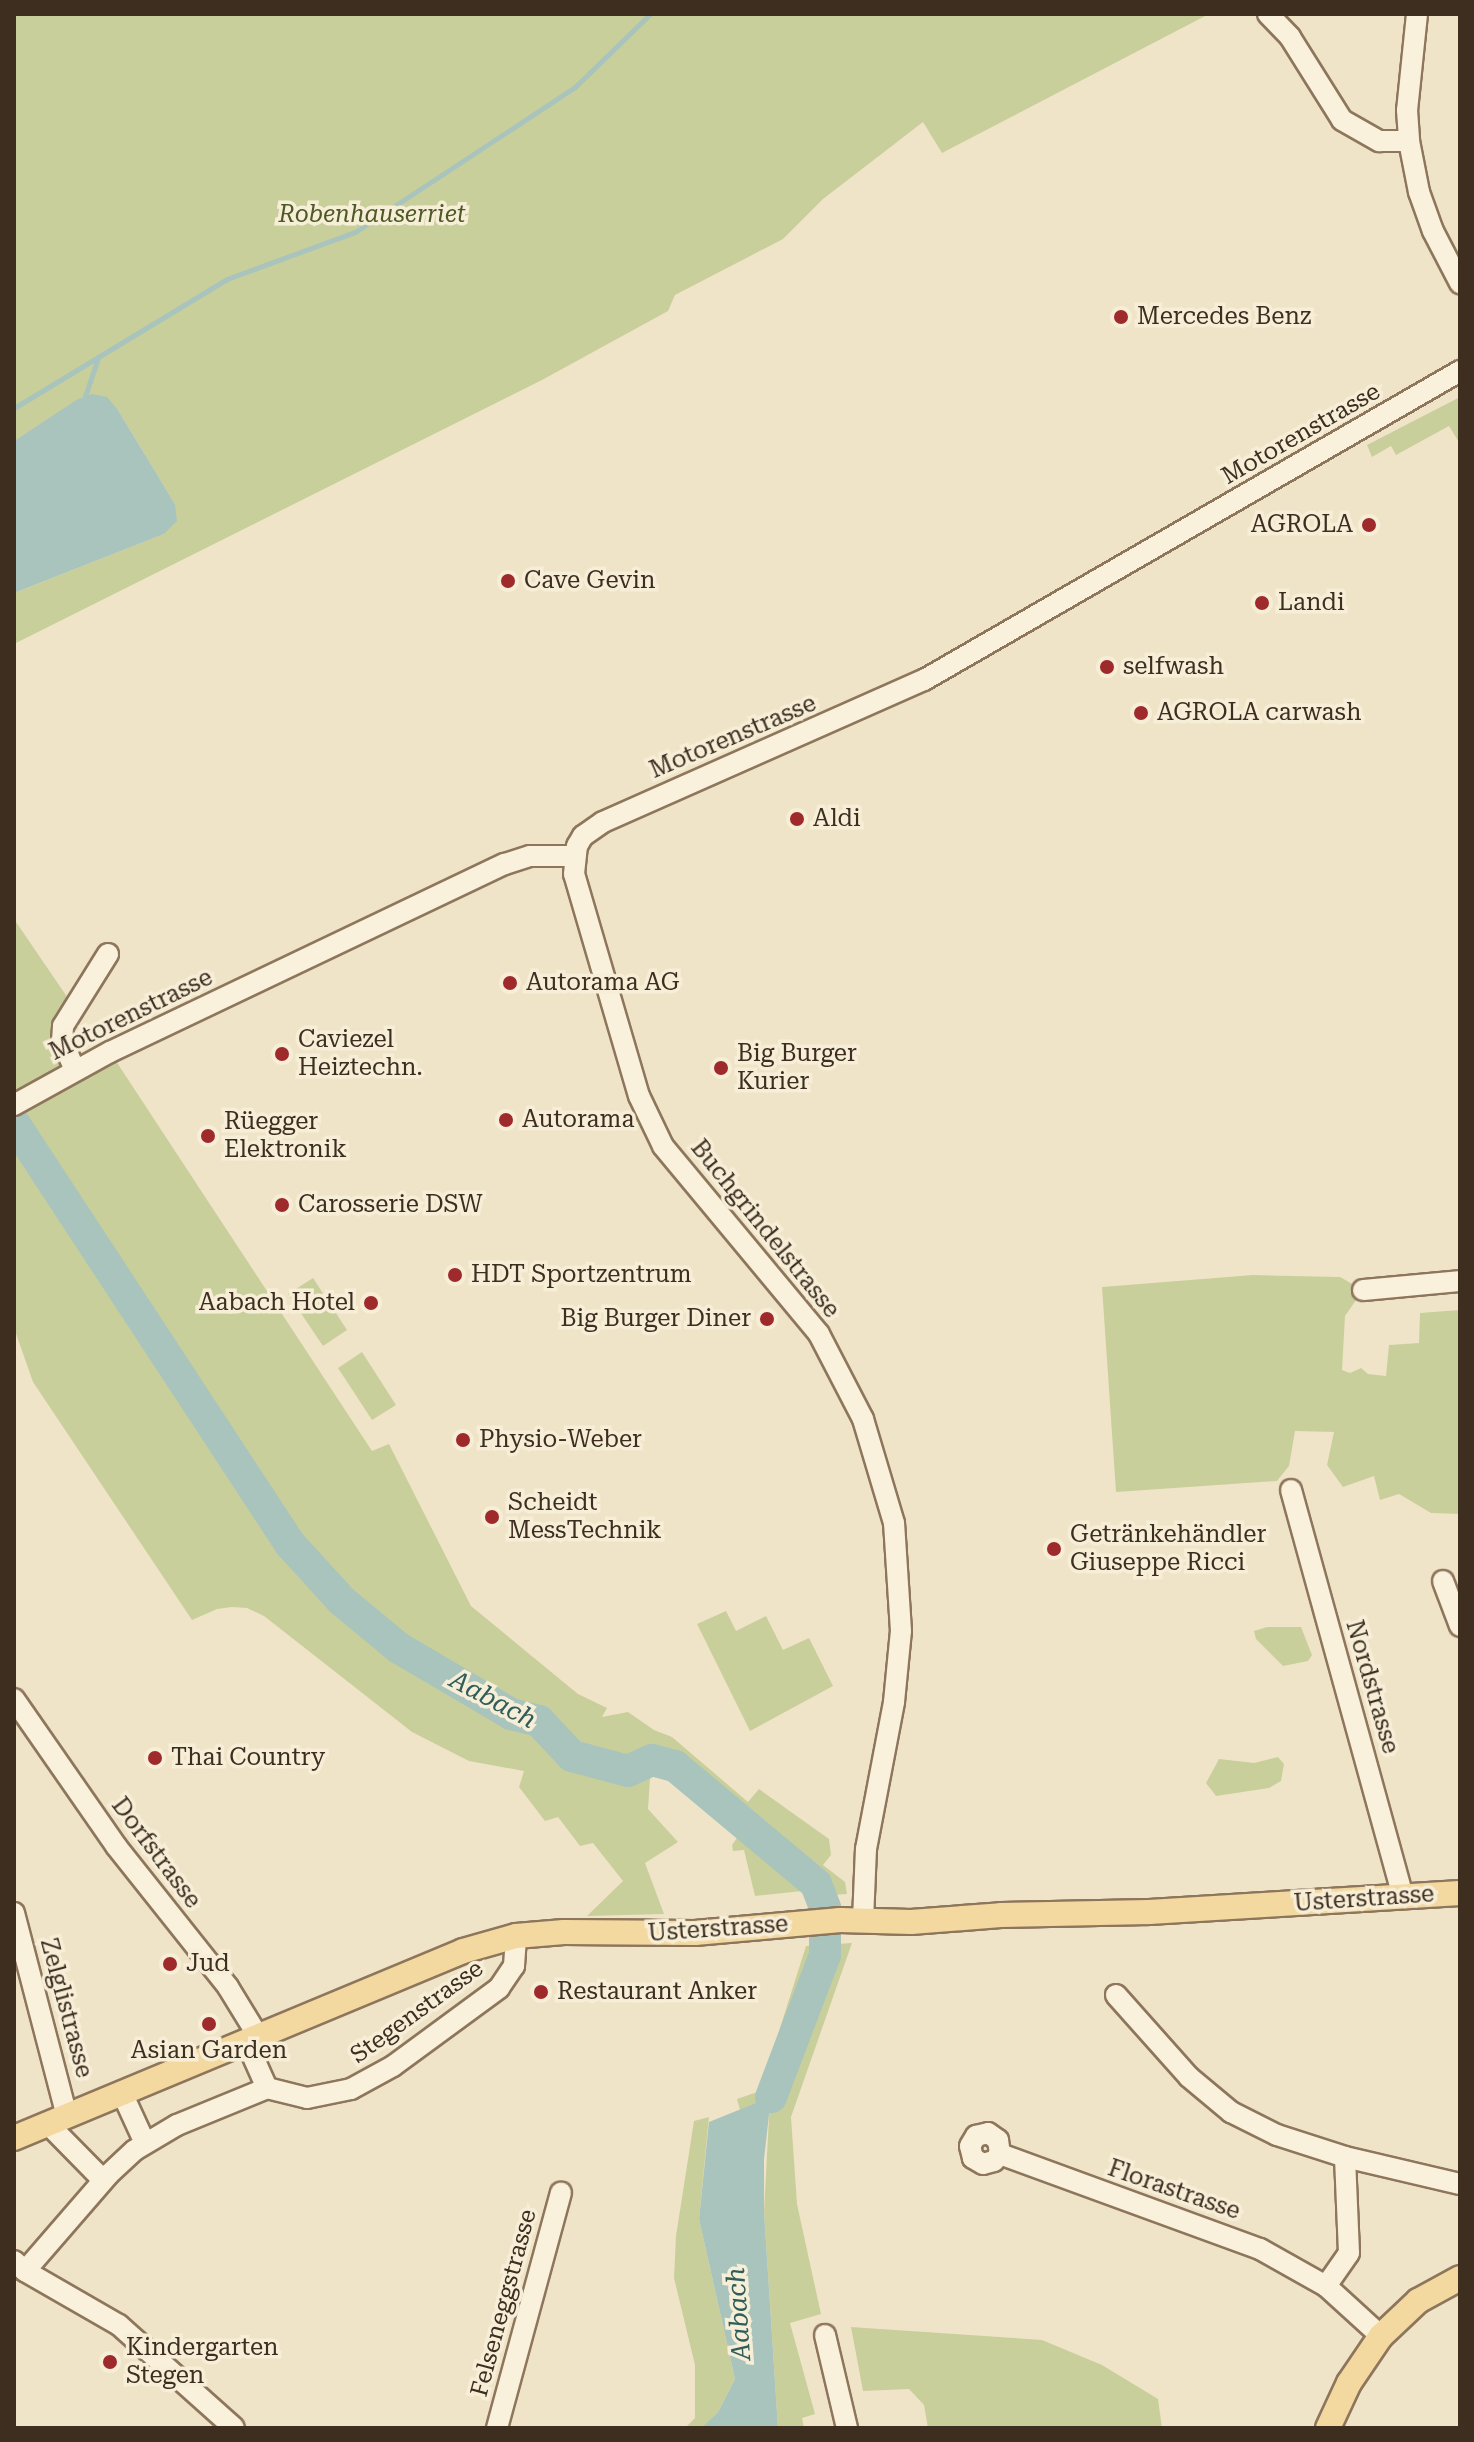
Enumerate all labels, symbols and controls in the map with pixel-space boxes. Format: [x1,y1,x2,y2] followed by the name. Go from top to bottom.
[278,201,466,229] park label: Robenhauserriet
[1137,303,1311,331] place label: Mercedes Benz
[1112,308,1130,326] marker: Mercedes Benz
[1217,377,1385,491] street label: Motorenstrasse
[1251,511,1353,539] place label: AGROLA
[1360,516,1378,534] marker: AGROLA
[524,567,655,595] place label: Cave Gevin
[499,572,517,590] marker: Cave Gevin
[1278,589,1345,617] place label: Landi
[1253,594,1271,612] marker: Landi
[1123,653,1224,681] place label: selfwash
[1098,658,1116,676] marker: selfwash
[646,689,820,785] street label: Motorenstrasse
[1157,699,1361,727] place label: AGROLA carwash
[1132,704,1150,722] marker: AGROLA carwash
[813,805,861,833] place label: Aldi
[788,810,806,828] marker: Aldi
[45,963,217,1067] street label: Motorenstrasse
[526,969,679,997] place label: Autorama AG
[501,974,519,992] marker: Autorama AG
[298,1026,423,1082] place label: Caviezel Heiztechn.
[737,1040,857,1096] place label: Big Burger Kurier
[273,1045,291,1063] marker: Caviezel Heiztechn.
[712,1059,730,1077] marker: Big Burger Kurier
[522,1106,634,1134] place label: Autorama
[224,1108,347,1164] place label: Rüegger Elektronik
[497,1111,515,1129] marker: Autorama
[199,1127,217,1145] marker: Rüegger Elektronik
[684,1134,846,1324] street label: Buchgrindelstrasse
[298,1191,483,1219] place label: Carosserie DSW
[273,1196,291,1214] marker: Carosserie DSW
[471,1261,692,1289] place label: HDT Sportzentrum
[446,1266,464,1284] marker: HDT Sportzentrum
[199,1289,355,1317] place label: Aabach Hotel
[362,1294,380,1312] marker: Aabach Hotel
[560,1305,751,1333] place label: Big Burger Diner
[758,1310,776,1328] marker: Big Burger Diner
[479,1426,642,1454] place label: Physio-Weber
[454,1431,472,1449] marker: Physio-Weber
[508,1489,662,1545] place label: Scheidt MessTechnik
[483,1508,501,1526] marker: Scheidt MessTechnik
[1070,1521,1266,1577] place label: Getränkehändler Giuseppe Ricci
[1045,1540,1063,1558] marker: Getränkehändler Giuseppe Ricci
[1339,1617,1405,1757] street label: Nordstrasse
[445,1664,541,1736] water label: Aabach
[171,1744,325,1772] place label: Thai Country
[146,1749,164,1767] marker: Thai Country
[105,1792,207,1914] street label: Dorfstrasse
[1293,1880,1435,1918] street label: Usterstrasse
[647,1910,789,1948] street label: Usterstrasse
[34,1935,98,2081] street label: Zelglistrasse
[186,1950,230,1978] place label: Jud
[345,1954,489,2070] street label: Stegenstrasse
[161,1955,179,1973] marker: Jud
[557,1978,757,2006] place label: Restaurant Anker
[532,1983,550,2001] marker: Restaurant Anker
[200,2015,218,2033] marker: Asian Garden
[131,2037,287,2065] place label: Asian Garden
[1104,2154,1244,2226] street label: Florastrasse
[465,2206,543,2400] street label: Felseneggstrasse
[720,2266,758,2362] water label: Aabach
[126,2334,279,2390] place label: Kindergarten Stegen
[101,2353,119,2371] marker: Kindergarten Stegen

